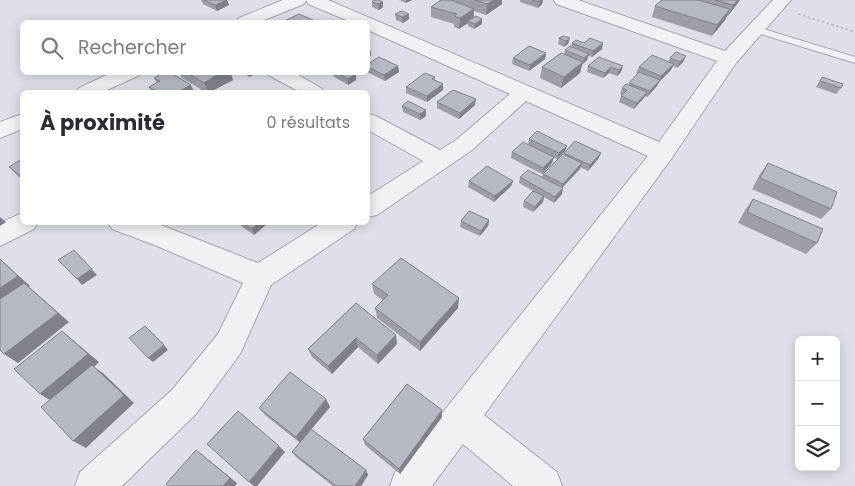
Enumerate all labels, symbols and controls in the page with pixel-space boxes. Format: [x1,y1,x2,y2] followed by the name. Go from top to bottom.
[20,20,370,75] search box
[38,34,66,62] icon: search
[78,34,186,61] text: Rechercher
[40,108,165,137] text: À proximité
[266,111,350,134] text: 0 résultats
[795,336,840,471] map controls
[795,336,840,381] button: +
[795,381,840,426] button: −
[795,426,840,471] button: layers

